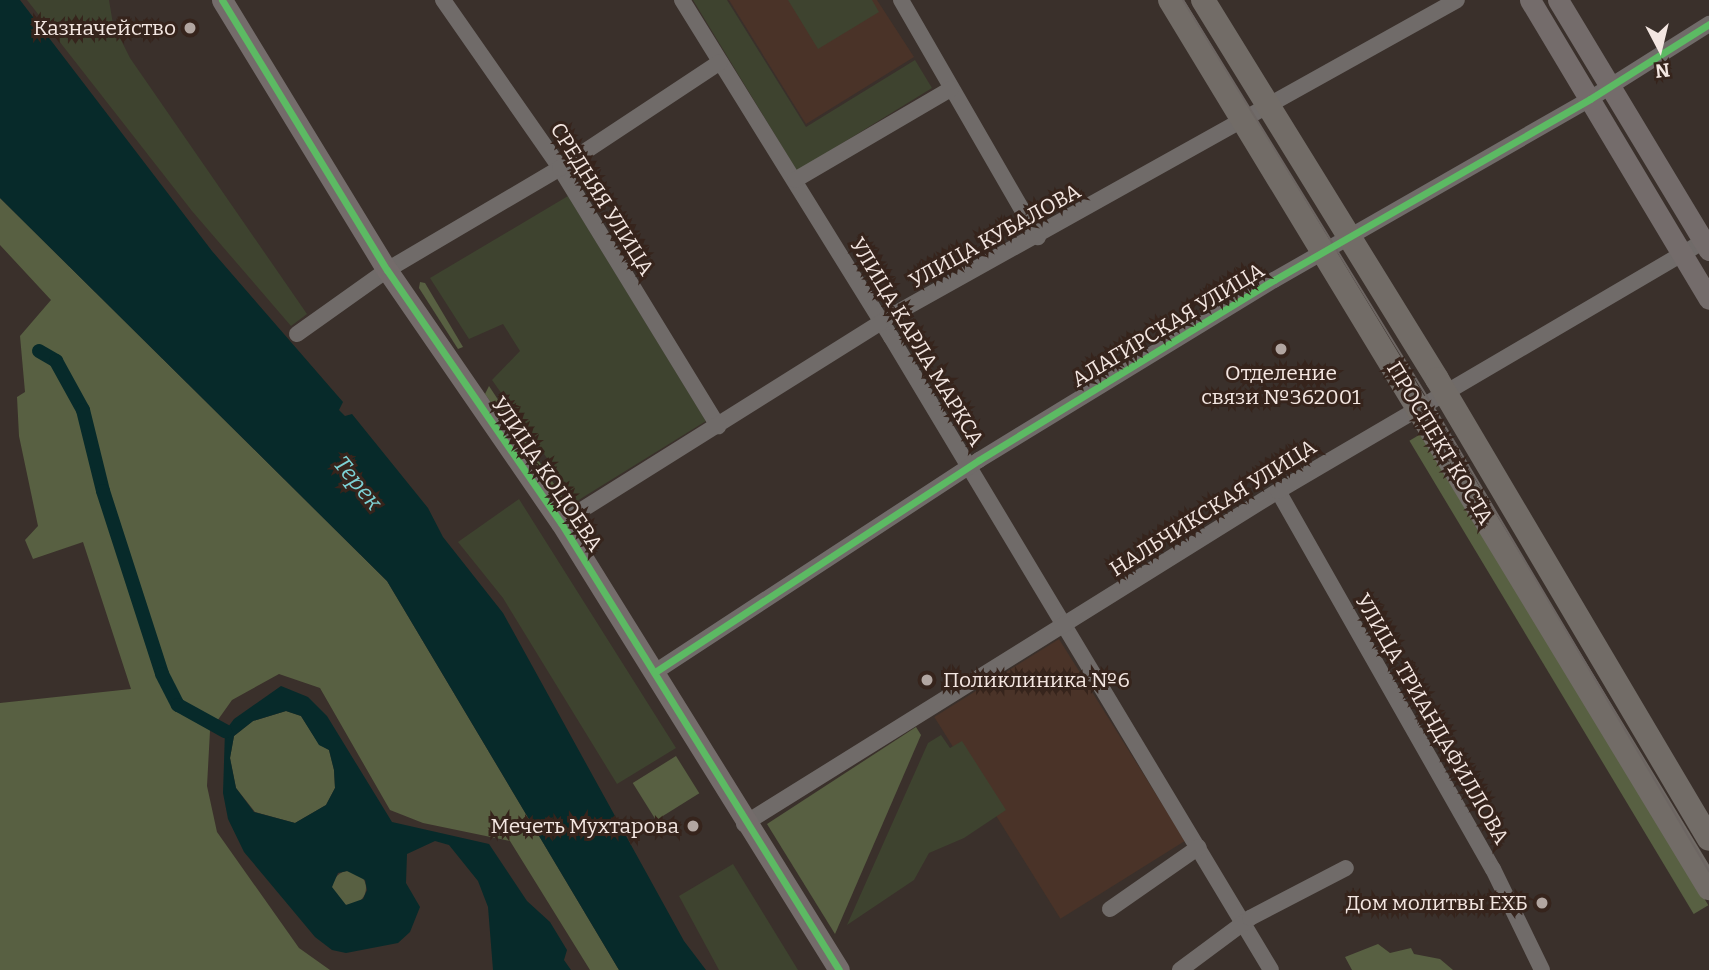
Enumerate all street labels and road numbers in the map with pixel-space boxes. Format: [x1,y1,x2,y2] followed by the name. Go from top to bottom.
[545,118,659,280] street label: СРЕДНЯЯ УЛИЦА
[905,178,1085,294] street label: УЛИЦА КУБАЛОВА
[845,233,989,451] street label: УЛИЦА КАРЛА МАРКСА
[1067,258,1269,392] street label: АЛАГИРСКАЯ УЛИЦА
[1381,357,1499,529] street label: ПРОСПЕКТ КОСТА
[486,392,608,556] street label: УЛИЦА КОЦОЕВА
[1105,434,1321,582] street label: НАЛЬЧИКСКАЯ УЛИЦА
[1350,589,1514,849] street label: УЛИЦА ТРИАНДАФИЛЛОВА

